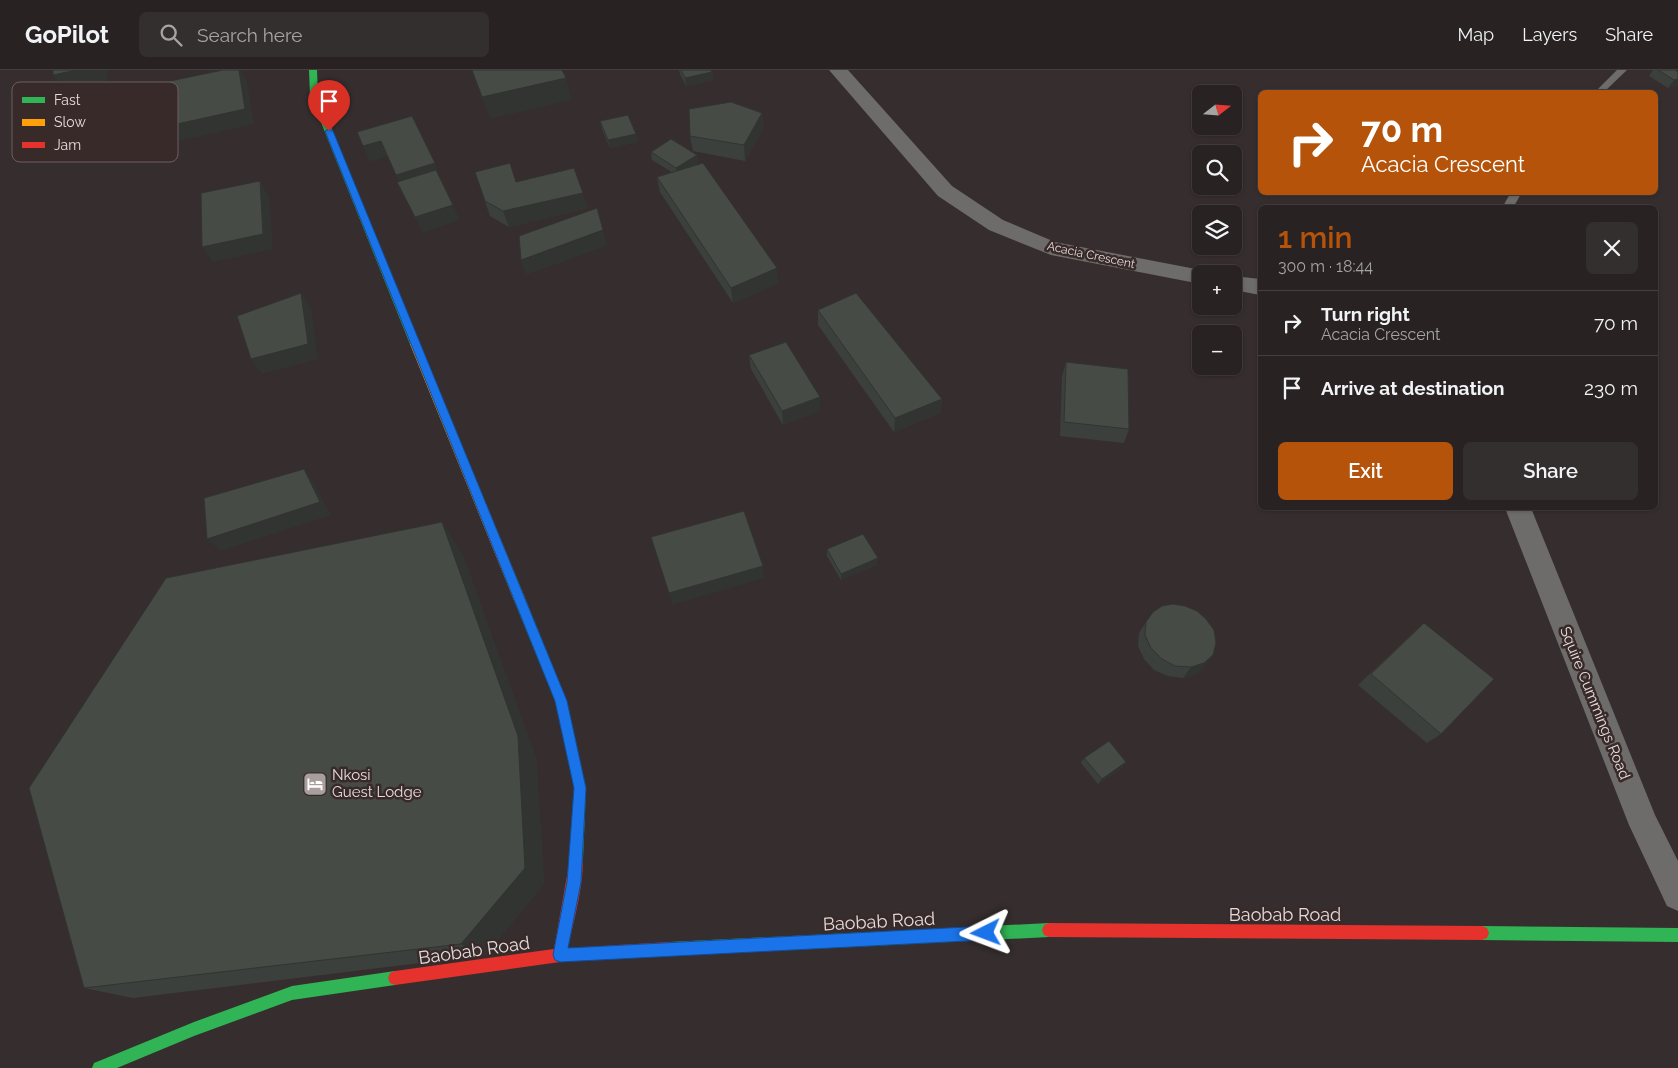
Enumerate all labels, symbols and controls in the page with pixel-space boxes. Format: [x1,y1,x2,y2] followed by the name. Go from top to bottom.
[139,12,489,57] search box
[25,20,109,49] text: GoPilot
[157,21,185,49] icon: search
[197,24,303,46] text: Search here
[1458,24,1494,45] text: Map
[1522,24,1577,45] text: Layers
[1605,24,1653,45] text: Share
[308,80,350,131] pin
[12,82,178,162] legend
[1192,85,1242,135] north arrow
[1192,85,1242,375] map controls
[315,87,343,115] icon: arrive
[54,92,81,108] text: Fast
[1361,109,1443,150] text: 70 m
[1278,110,1343,175] icon: right
[54,114,86,130] text: Slow
[54,137,81,153] text: Jam
[1192,145,1242,195] button: search
[1361,151,1525,177] text: Acacia Crescent
[1192,205,1242,255] button: layers
[1278,220,1353,255] text: 1 min
[1586,222,1638,274] button: close
[1046,239,1136,271] street label: Acacia Crescent
[1278,257,1373,276] text: 300 m · 18:44
[1192,265,1242,315] button: +
[1321,303,1410,325] text: Turn right
[1278,309,1306,337] icon: right
[1594,312,1638,334] text: 70 m
[1192,325,1242,375] button: −
[1321,325,1440,344] text: Acacia Crescent
[1278,374,1306,402] icon: arrive
[1321,377,1505,399] text: Arrive at destination
[1584,377,1638,399] text: 230 m
[1278,442,1453,500] button: Exit
[1463,442,1638,500] button: Share
[1556,624,1634,782] street label: Squire Cummings Road
[332,766,422,801] place label: Nkosi Guest Lodge
[302,771,328,797] hotel icon: Nkosi Guest Lodge
[1229,904,1341,925] street label: Baobab Road
[959,906,1011,958] position arrow
[822,908,936,934] street label: Baobab Road
[417,932,531,968] street label: Baobab Road

